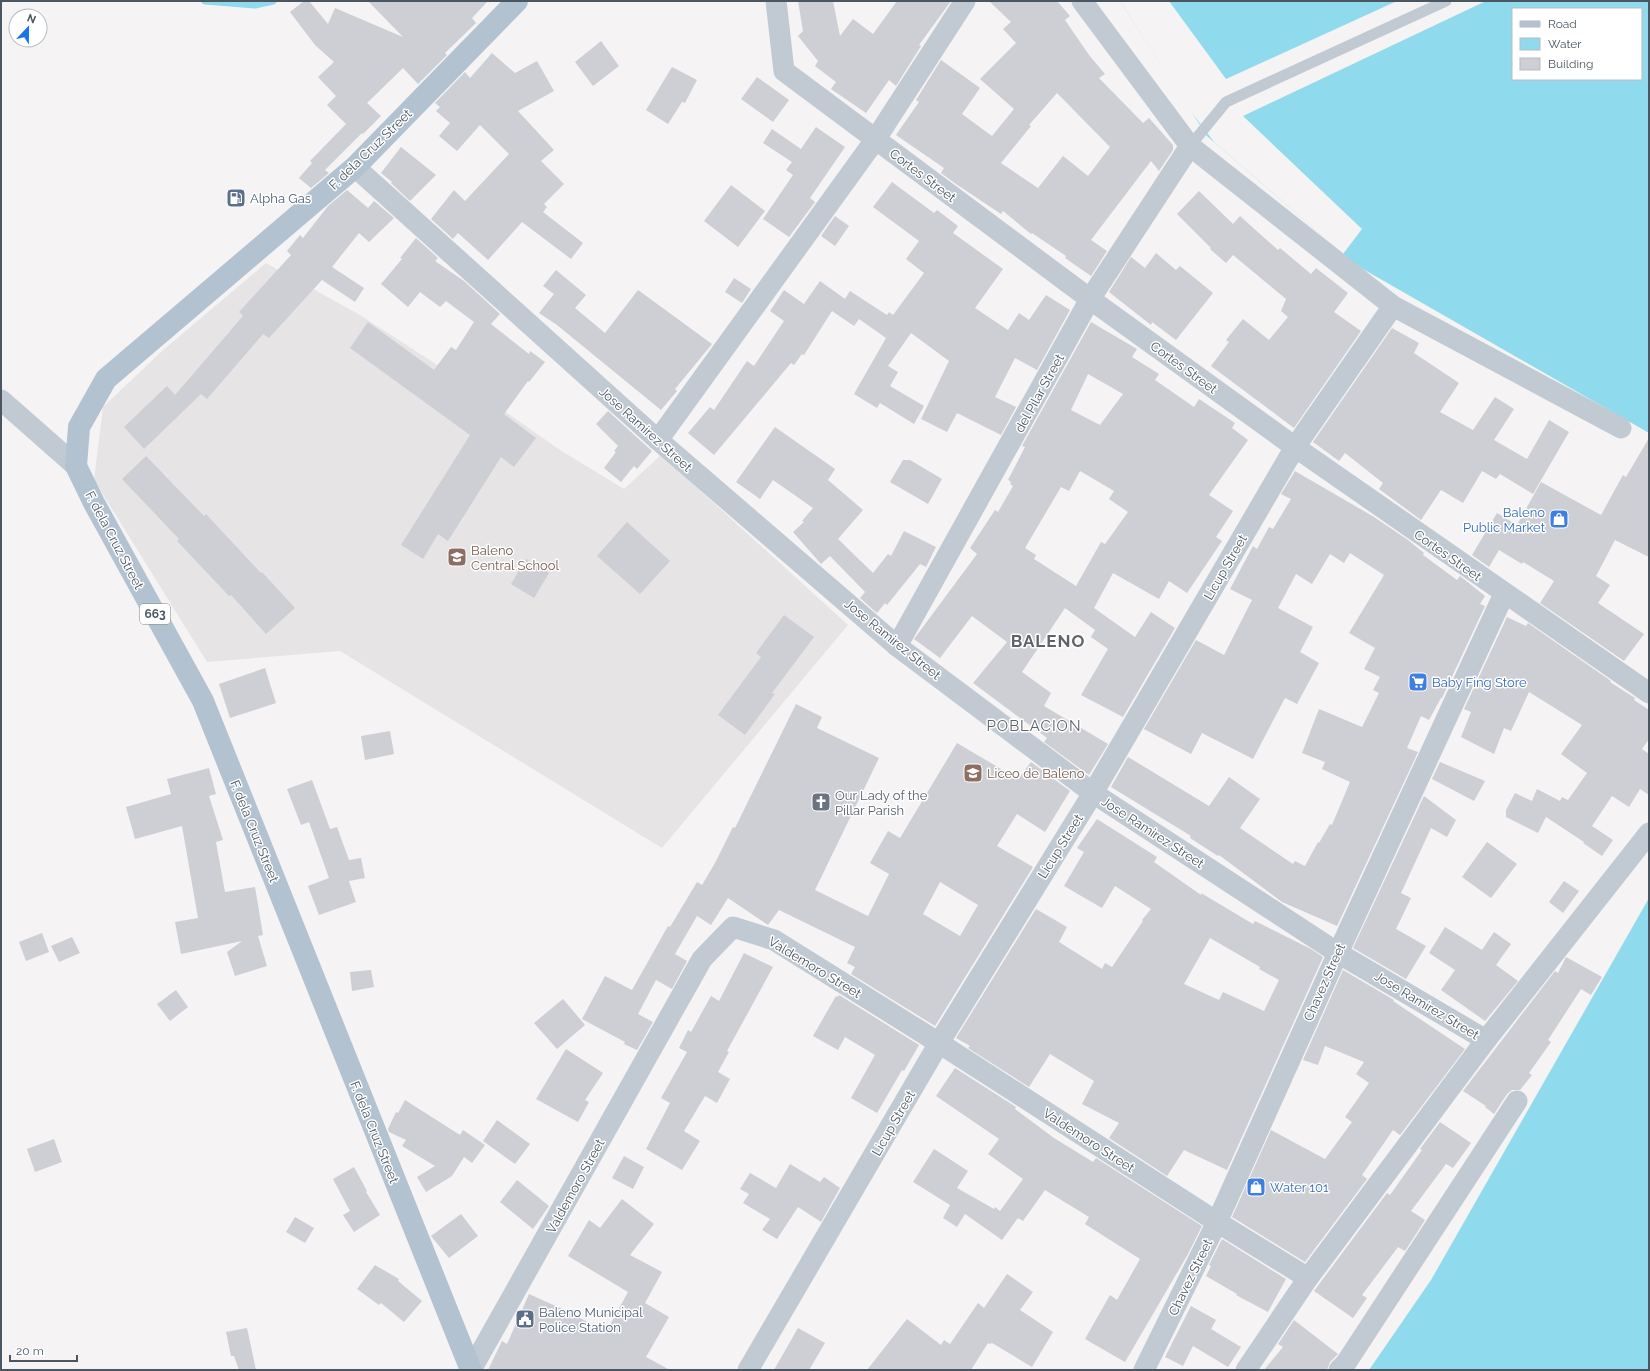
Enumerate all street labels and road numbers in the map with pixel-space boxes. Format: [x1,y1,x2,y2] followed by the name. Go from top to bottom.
[326,106,415,193] street label: F. dela Cruz Street
[887,146,959,205] street label: Cortes Street
[1147,338,1220,397] street label: Cortes Street
[1012,351,1067,435] street label: del Pilar Street
[596,384,695,475] street label: Jose Ramirez Street
[82,489,147,592] street label: F. dela Cruz Street
[1411,527,1485,584] street label: Cortes Street
[1201,531,1250,602] street label: Licup Street
[842,596,944,683] street label: Jose Ramirez Street
[140,604,170,624] road number: 663
[227,778,282,885] street label: F. dela Cruz Street
[1099,794,1207,871] street label: Jose Ramirez Street
[1035,811,1086,881] street label: Licup Street
[766,934,864,1001] street label: Valdemoro Street
[1301,940,1349,1023] street label: Chavez Street
[1372,968,1482,1043] street label: Jose Ramirez Street
[347,1079,402,1186] street label: F. dela Cruz Street
[869,1087,918,1158] street label: Licup Street
[1040,1105,1138,1176] street label: Valdemoro Street
[543,1136,608,1236] street label: Valdemoro Street
[1165,1236,1216,1318] street label: Chavez Street

